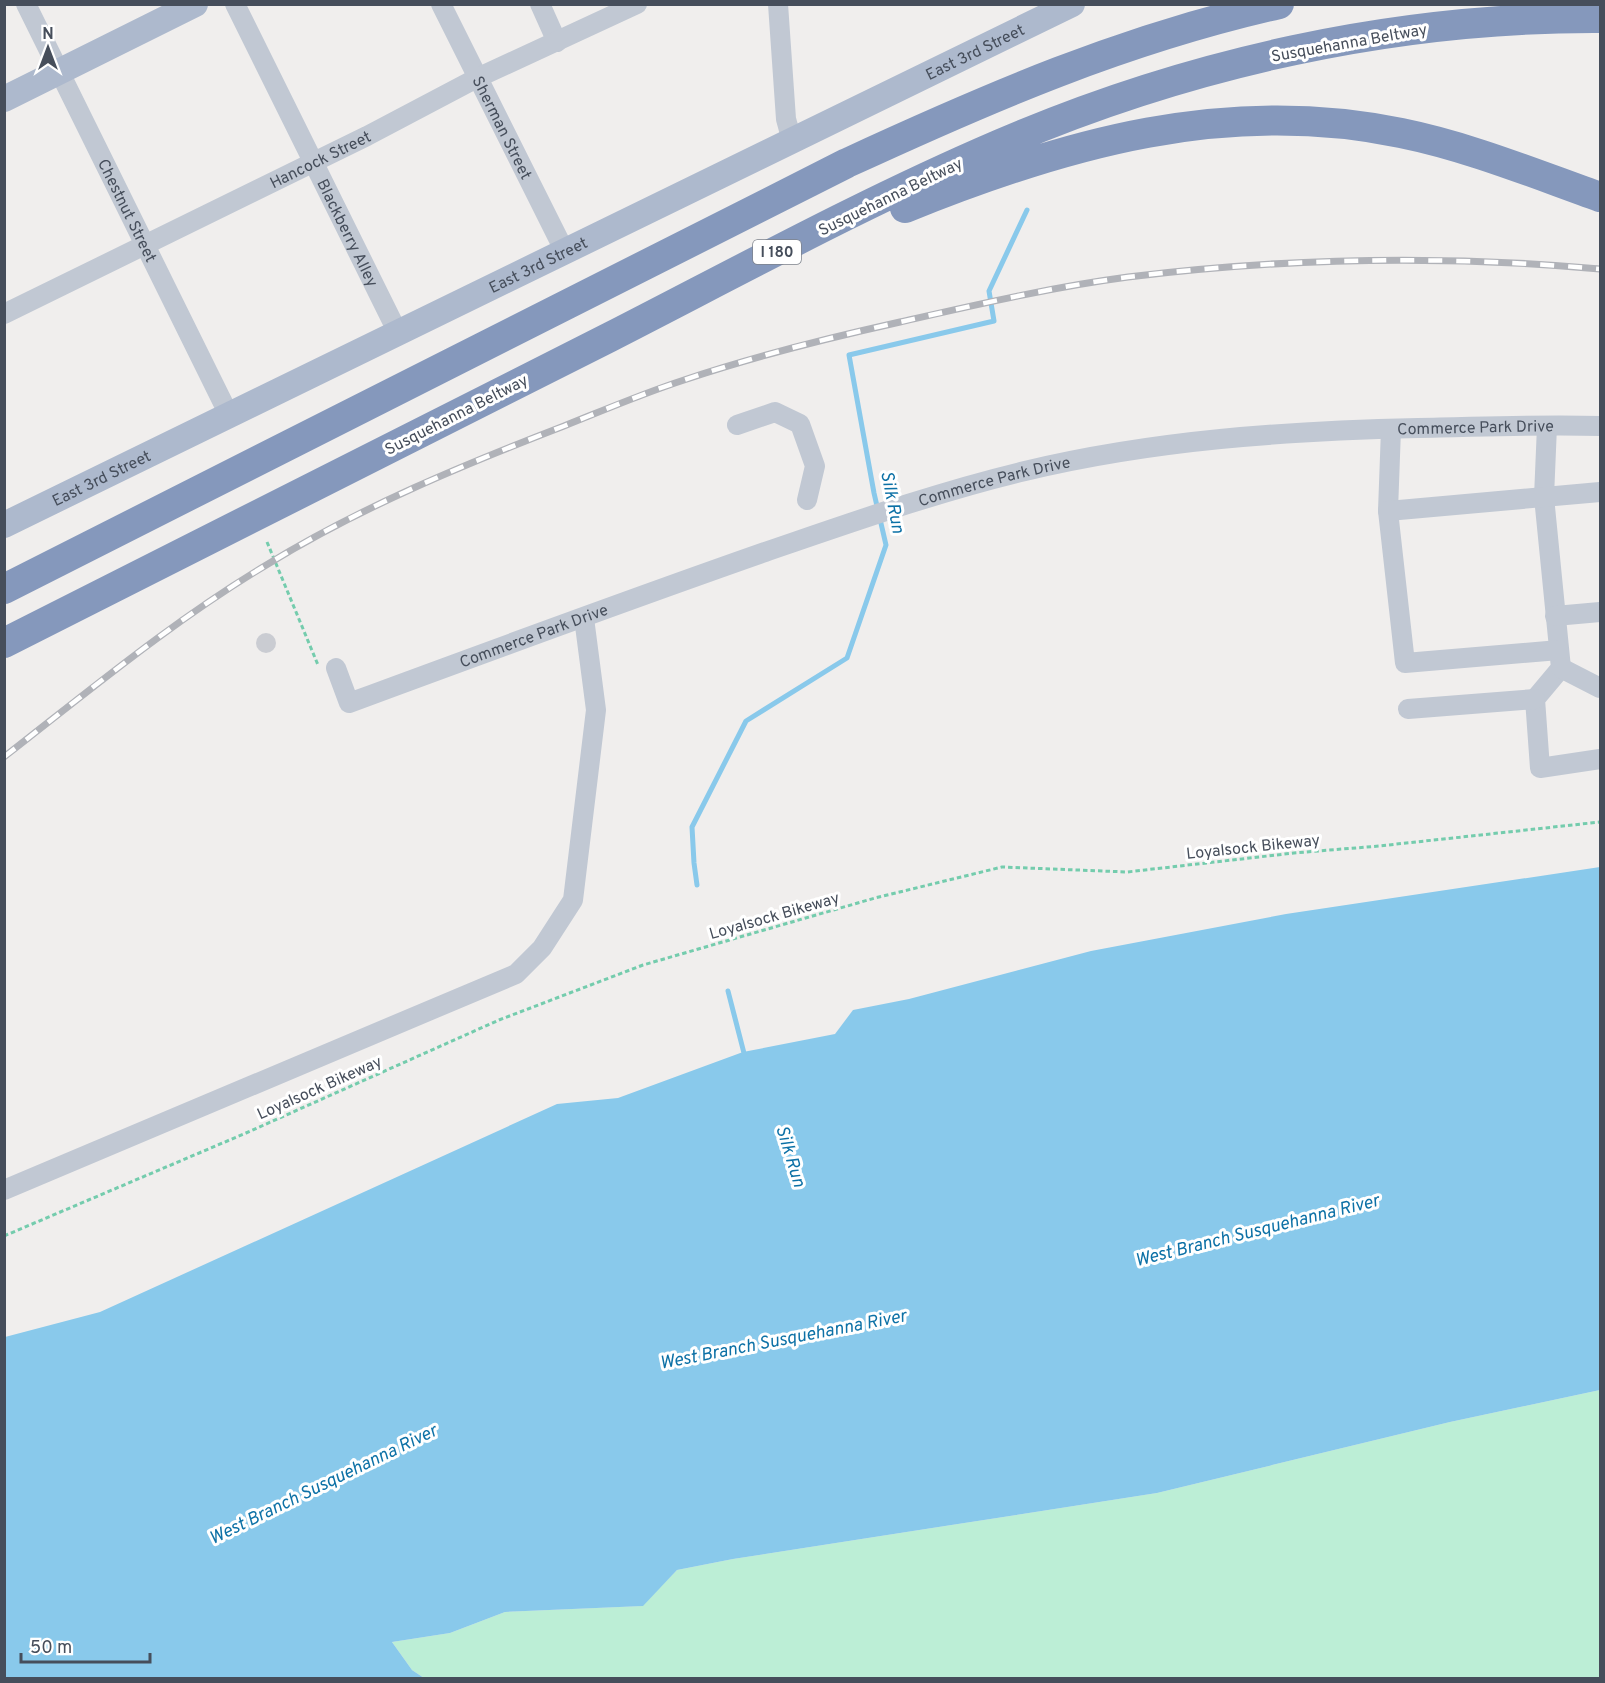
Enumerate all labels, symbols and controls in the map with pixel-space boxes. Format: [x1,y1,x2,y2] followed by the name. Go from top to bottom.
[18,18,78,78] north arrow
[1270,20,1429,68] street label: Susquehanna Beltway
[923,21,1028,86] street label: East 3rd Street
[42,25,54,45] text: N
[467,73,535,183] street label: Sherman Street
[267,128,375,194] street label: Hancock Street
[815,154,966,241] street label: Susquehanna Beltway
[92,156,160,266] street label: Chestnut Street
[311,176,382,291] street label: Blackberry Alley
[486,234,591,299] street label: East 3rd Street
[753,240,801,264] road number: I 180
[382,371,532,461] street label: Susquehanna Beltway
[1397,417,1554,441] street label: Commerce Park Drive
[49,447,155,512] street label: East 3rd Street
[916,453,1072,512] street label: Commerce Park Drive
[874,469,909,536] water label: Silk Run
[457,601,611,673] street label: Commerce Park Drive
[1185,831,1321,865] street label: Loyalsock Bikeway
[707,889,842,945] street label: Loyalsock Bikeway
[254,1052,385,1125] street label: Loyalsock Bikeway
[769,1123,810,1190] water label: Silk Run
[1133,1189,1384,1273] water label: West Branch Susquehanna River
[658,1305,911,1376] water label: West Branch Susquehanna River
[206,1419,443,1551] water label: West Branch Susquehanna River
[21,1626,150,1664] scale bar
[30,1637,72,1660] text: 50 m

